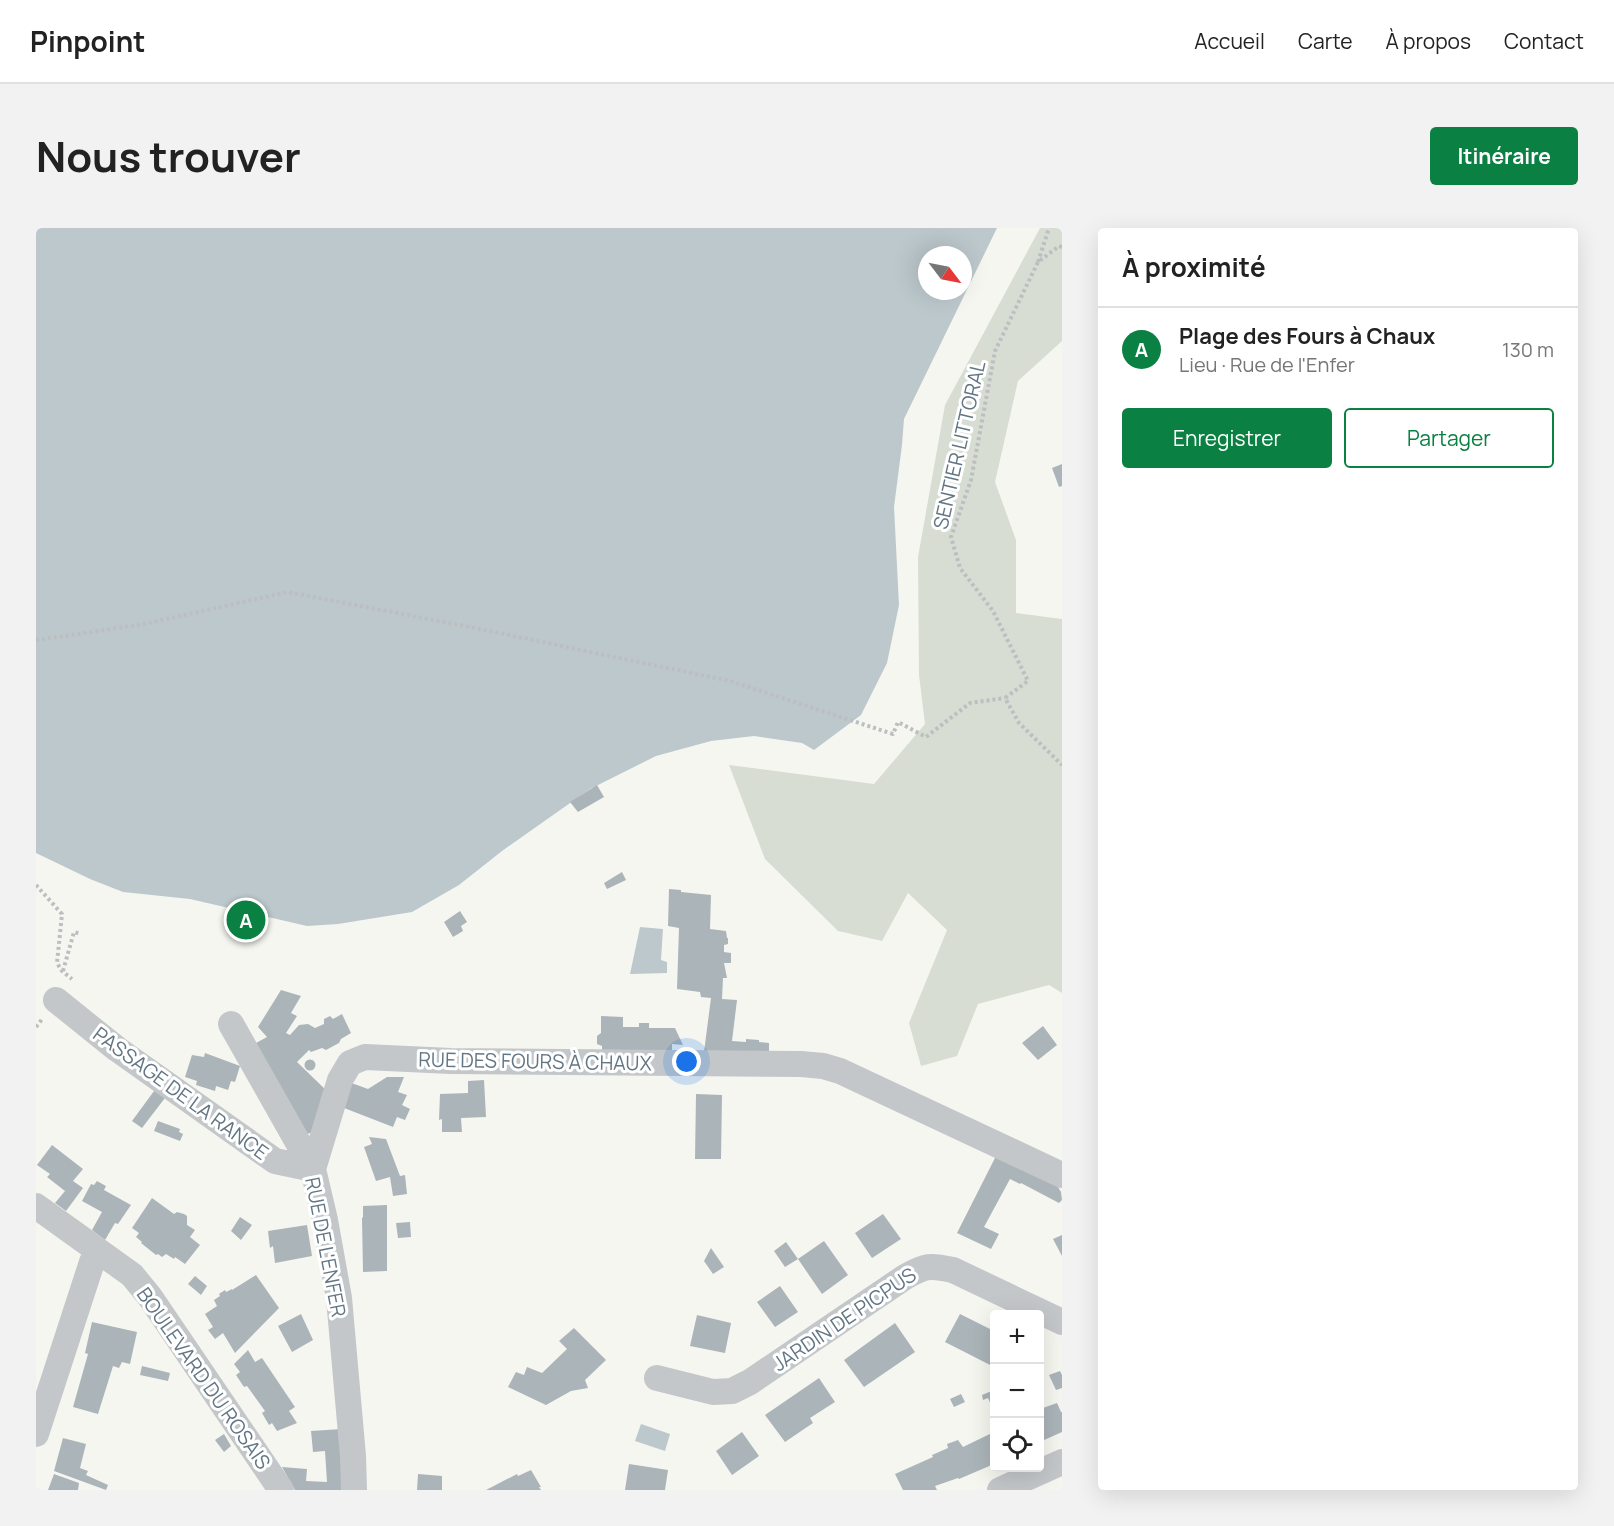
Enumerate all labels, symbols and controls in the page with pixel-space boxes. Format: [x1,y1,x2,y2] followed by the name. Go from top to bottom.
[30,22,145,60] text: Pinpoint
[1194,27,1265,55] text: Accueil
[1298,27,1352,55] text: Carte
[1385,27,1471,55] text: À propos
[1504,27,1584,55] text: Contact
[36,127,301,185] text: Nous trouver
[1430,127,1578,185] button: Itinéraire
[918,246,972,300] north arrow
[1122,249,1266,285] text: À proximité
[1179,321,1435,351] text: Plage des Fours à Chaux
[1135,336,1148,363] text: A
[1502,336,1554,363] text: 130 m
[1179,351,1355,378] text: Lieu · Rue de l'Enfer
[927,358,991,532] street label: SENTIER LITTORAL
[1122,408,1332,468] button: Enregistrer
[1344,408,1554,468] button: Partager
[226,898,266,942] pin: A
[88,1020,274,1166] street label: PASSAGE DE LA RANCE
[418,1045,652,1077] street label: RUE DES FOURS À CHAUX
[672,1047,701,1076] your location
[299,1175,353,1319] street label: RUE DE L'ENFER
[767,1261,921,1377] street label: JARDIN DE PICPUS
[131,1282,277,1474] street label: BOULEVARD DU ROSAIS
[990,1310,1044,1472] map controls
[990,1310,1044,1364] button: +
[990,1364,1044,1418] button: −
[990,1418,1044,1472] button: locate

